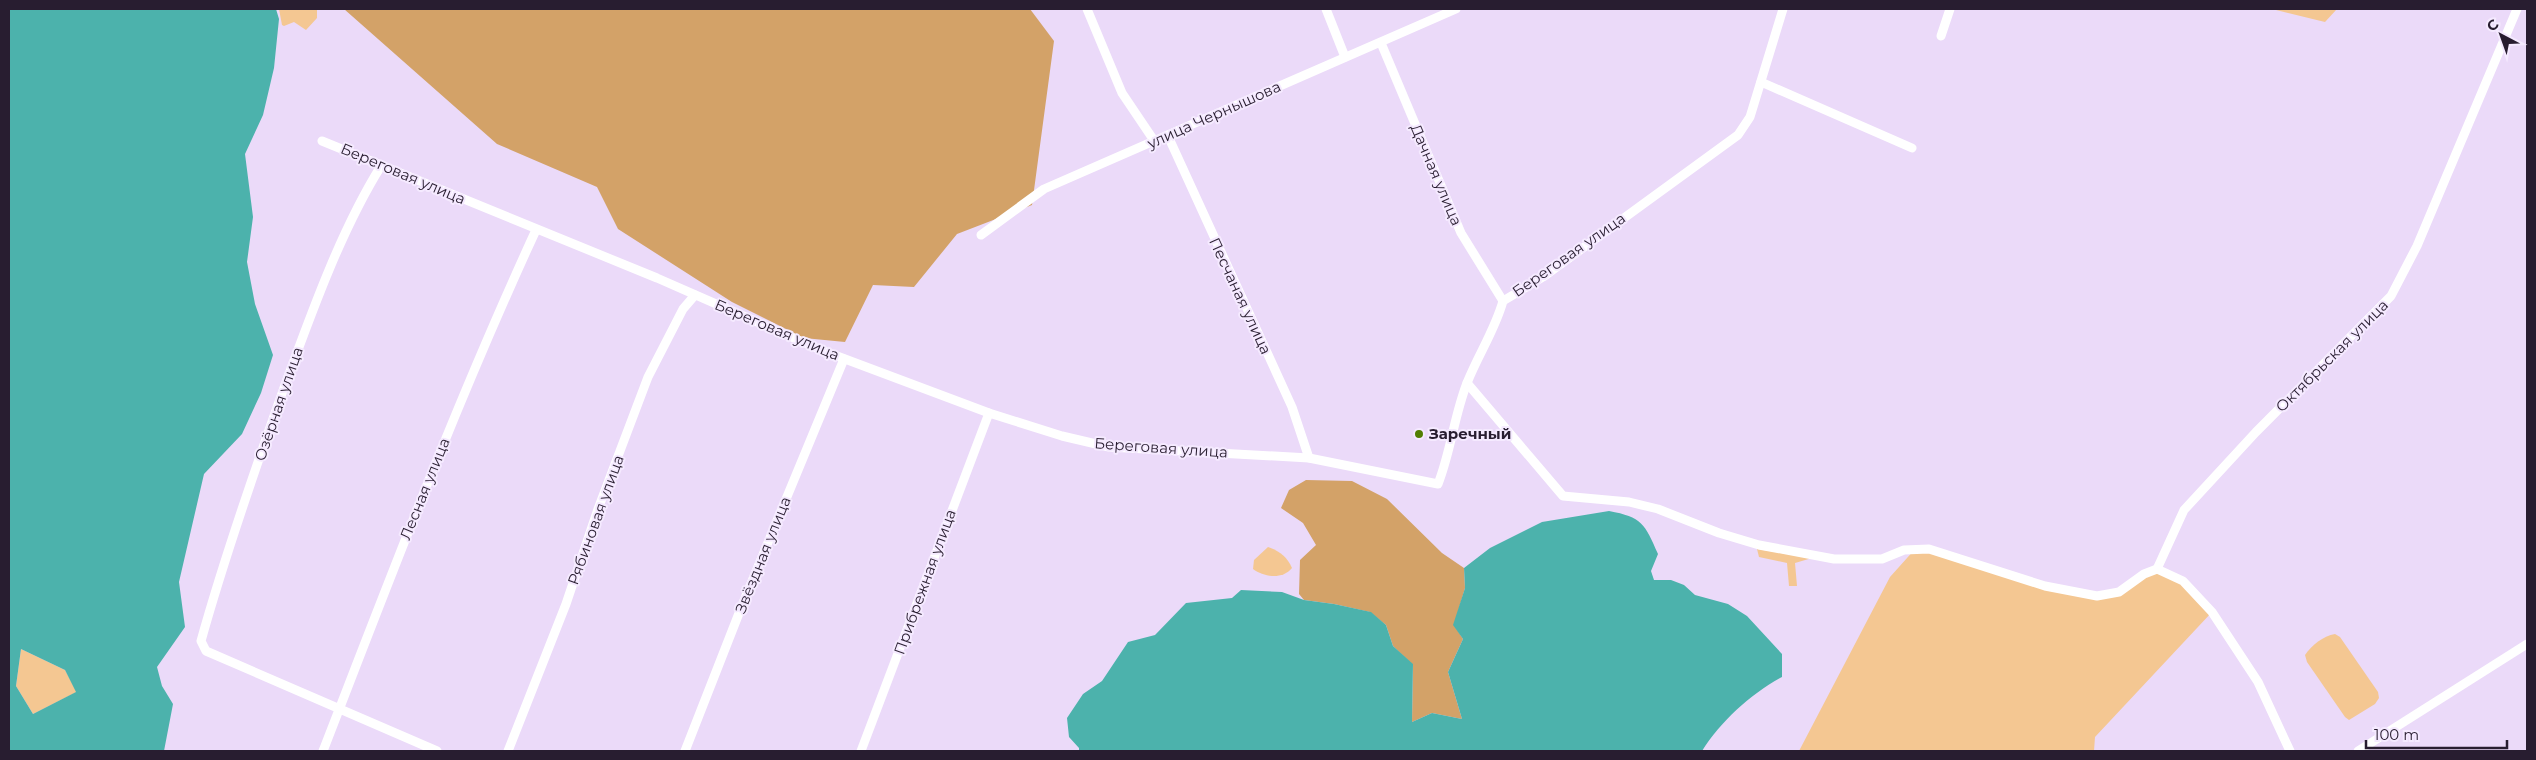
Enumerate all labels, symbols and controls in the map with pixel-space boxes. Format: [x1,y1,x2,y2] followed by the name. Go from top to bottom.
[2476,10,2526,60] north arrow
[2483,15,2502,35] text: С
[1143,77,1284,153] street label: улица Чернышова
[1407,121,1466,228] street label: Дачная улица
[338,139,468,208] street label: Береговая улица
[1508,208,1629,301] street label: Береговая улица
[1205,234,1276,357] street label: Песчаная улица
[712,295,842,364] street label: Береговая улица
[2271,295,2392,416] street label: Октябрьская улица
[250,344,307,463] street label: Озёрная улица
[1428,424,1511,443] place label: Заречный
[1413,428,1425,440] marker: Заречный
[1094,433,1228,462] street label: Береговая улица
[395,435,454,543] street label: Лесная улица
[563,452,628,587] street label: Рябиновая улица
[730,494,795,616] street label: Звёздная улица
[889,507,960,657] street label: Прибрежная улица
[2366,718,2507,750] scale bar
[2374,725,2419,744] text: 100 m

